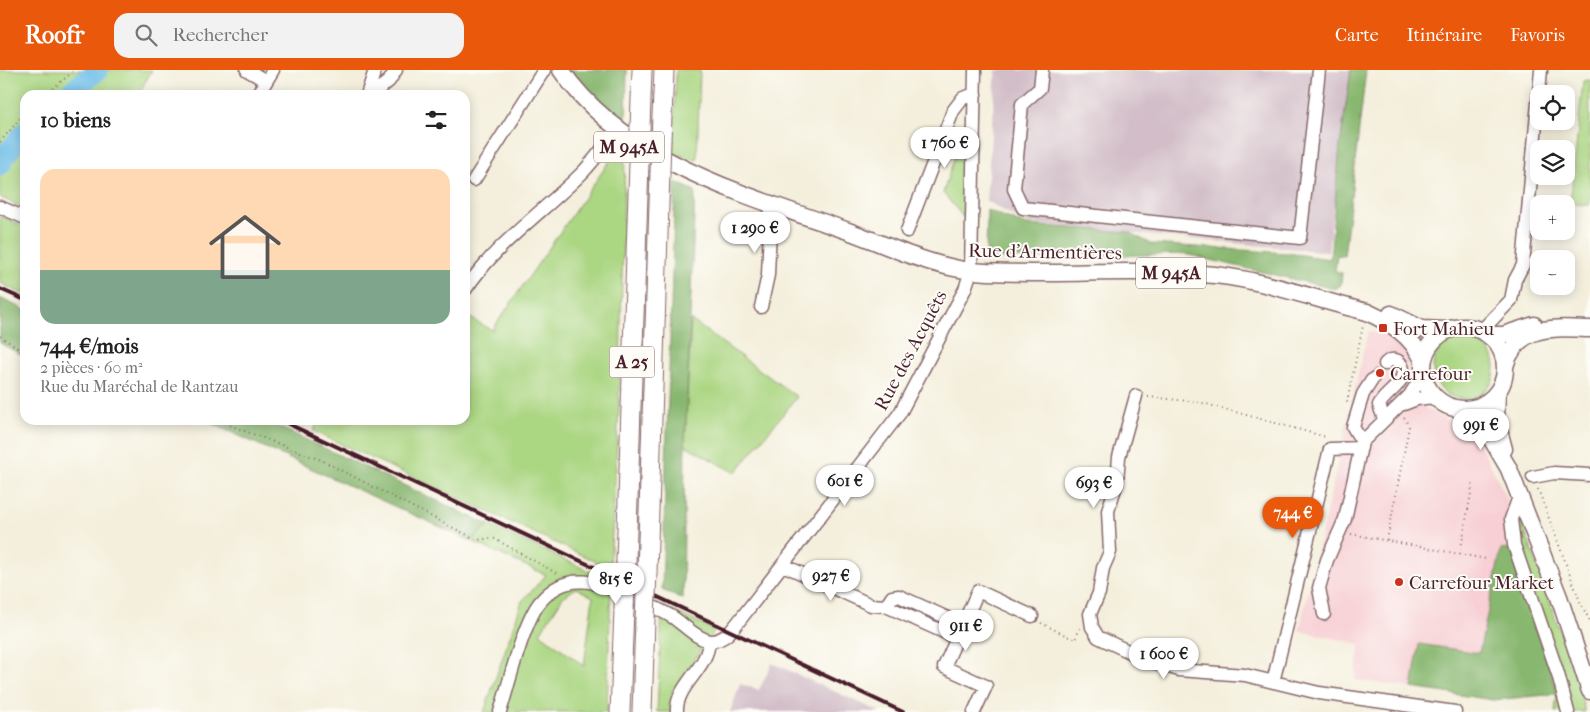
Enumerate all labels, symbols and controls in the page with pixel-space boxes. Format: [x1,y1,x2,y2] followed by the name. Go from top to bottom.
[114,13,464,58] search box
[25,21,84,49] text: Roofr
[132,21,160,49] icon: search
[172,24,268,46] text: Rechercher
[1335,25,1379,46] text: Carte
[1407,25,1482,46] text: Itinéraire
[1510,25,1565,46] text: Favoris
[1530,85,1575,295] map controls
[1530,85,1575,130] button: locate
[422,106,450,134] icon: filters
[40,108,111,132] text: 10 biens
[899,126,991,169] pin: 1 760 €
[594,132,664,162] road number: M 945A
[921,133,969,152] text: 1 760 €
[1530,140,1575,185] button: layers
[1530,195,1575,240] button: +
[200,202,290,292] icon: home
[709,212,801,254] pin: 1 290 €
[731,218,779,237] text: 1 290 €
[968,240,1122,264] street label: Rue d'Armentières
[1530,250,1575,295] button: −
[1136,258,1206,288] road number: M 945A
[870,287,952,414] street label: Rue des Acquêts
[1393,318,1494,340] place label: Fort Mahieu
[1377,322,1389,334] marker: Fort Mahieu
[40,334,138,358] text: 744 €/mois
[610,346,654,378] road number: A 25
[40,358,143,377] text: 2 pièces · 60 m²
[1390,363,1472,385] place label: Carrefour
[1374,367,1386,379] marker: Carrefour
[40,377,238,396] text: Rue du Maréchal de Rantzau
[1446,408,1516,451] pin: 991 €
[1463,415,1499,434] text: 991 €
[810,464,880,507] pin: 601 €
[1059,466,1129,509] pin: 693 €
[827,471,863,490] text: 601 €
[1076,473,1112,492] text: 693 €
[1258,496,1328,539] pin: 744 €
[1273,503,1313,522] text: 744 €
[796,560,866,602] pin: 927 €
[581,562,651,605] pin: 815 €
[812,566,850,585] text: 927 €
[599,569,633,588] text: 815 €
[1409,572,1554,594] place label: Carrefour Market
[1393,576,1405,588] marker: Carrefour Market
[931,610,1001,652] pin: 911 €
[950,616,982,635] text: 911 €
[1118,638,1210,680] pin: 1 600 €
[1140,644,1188,663] text: 1 600 €

